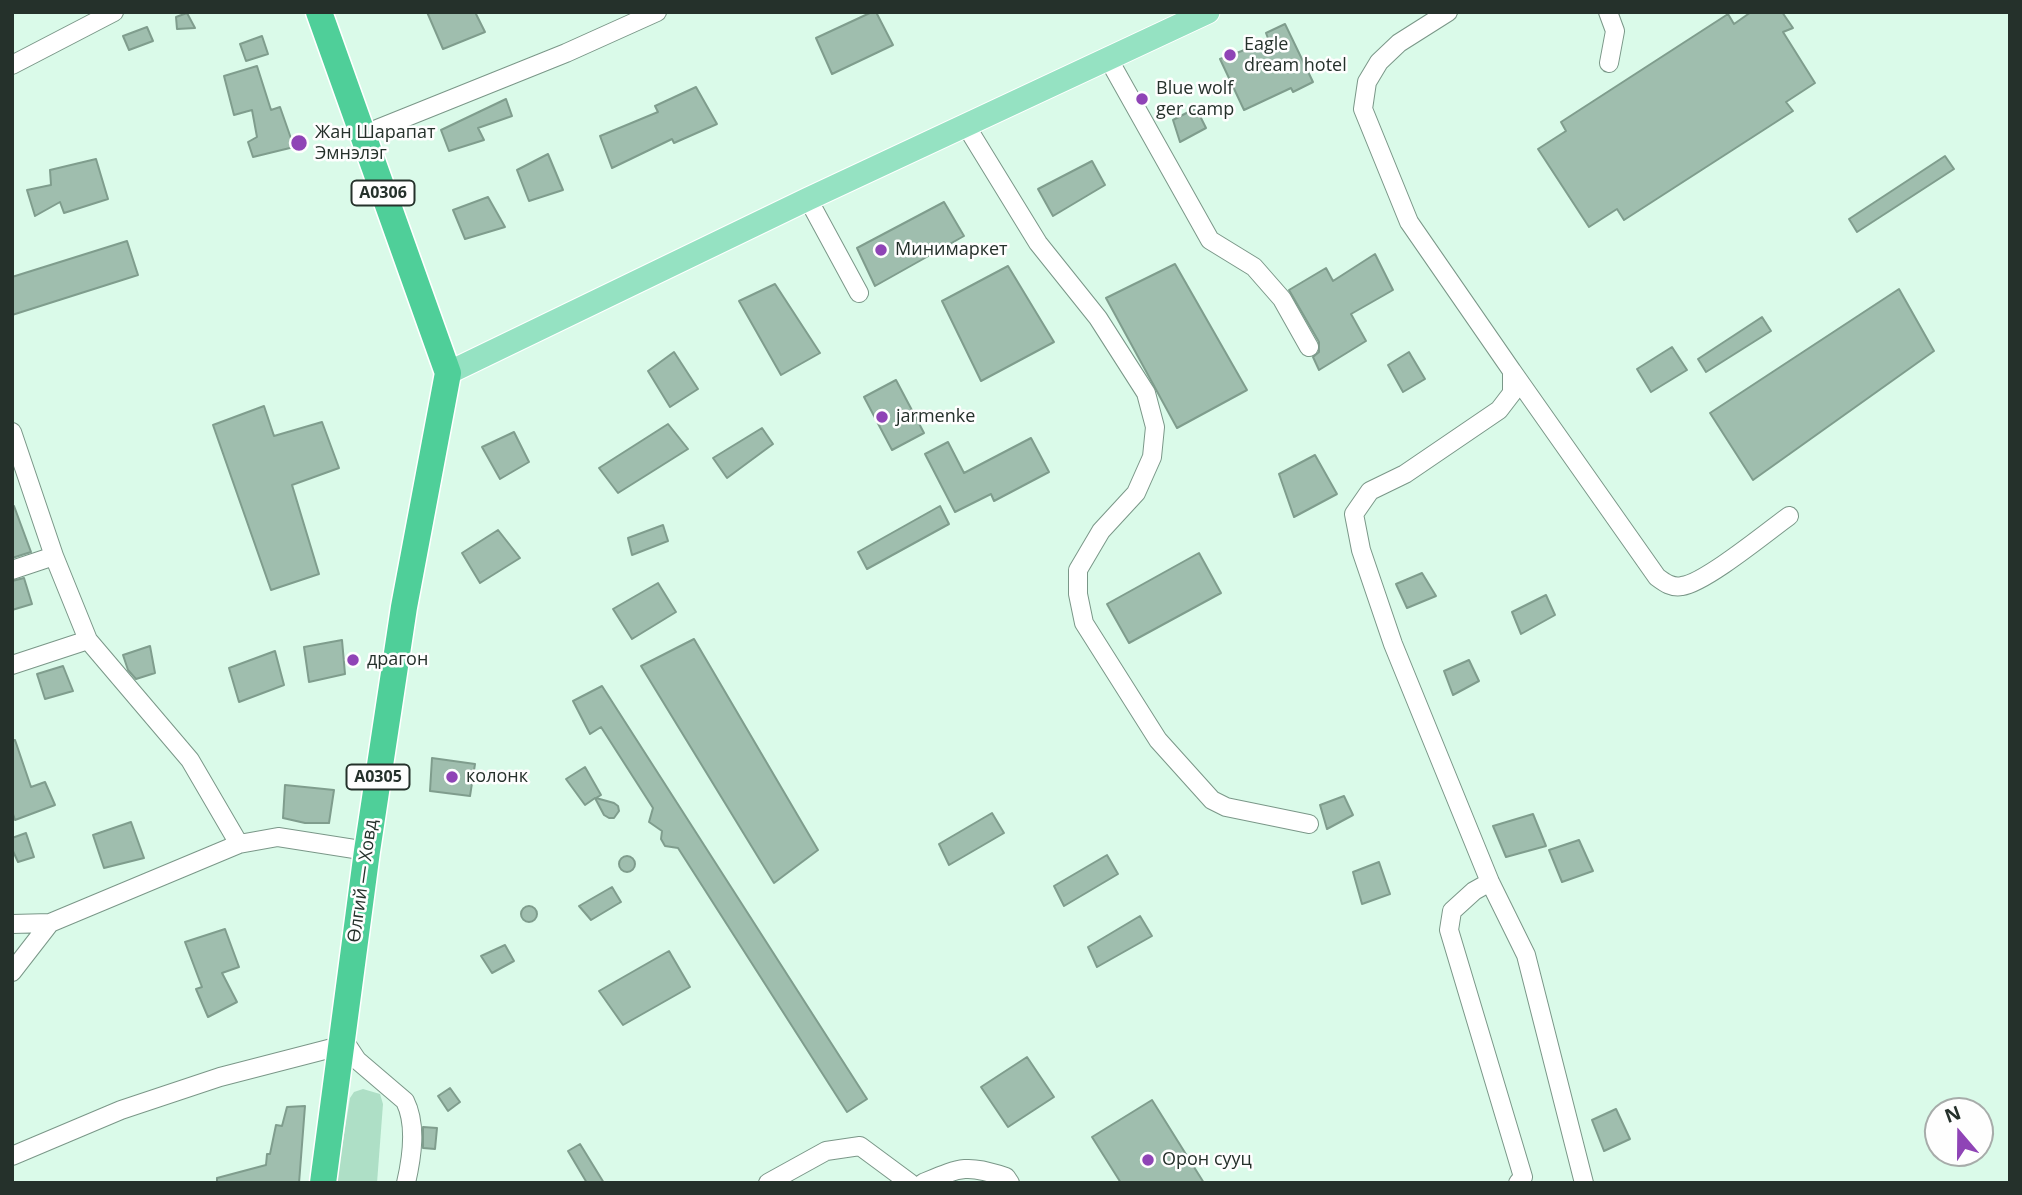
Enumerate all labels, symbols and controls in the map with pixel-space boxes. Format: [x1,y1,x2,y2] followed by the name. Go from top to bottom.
[1244,34,1347,76] place label: Eagle dream hotel
[1222,47,1238,63] marker: Eagle dream hotel
[1156,78,1234,120] place label: Blue wolf ger camp
[1134,91,1150,107] marker: Blue wolf ger camp
[315,122,435,164] place label: Жан Шарапат Эмнэлэг
[289,133,309,153] marker: Жан Шарапат Эмнэлэг
[352,181,414,206] road number: A0306
[895,239,1008,261] place label: Минимаркет
[873,242,889,258] marker: Минимаркет
[896,406,975,428] place label: jarmenke
[874,409,890,425] marker: jarmenke
[367,649,428,671] place label: драгон
[345,652,361,668] marker: драгон
[346,764,410,790] road number: A0305
[466,766,528,788] place label: колонк
[444,769,460,785] marker: колонк
[344,818,382,944] street label: Өлгий — Ховд
[1924,1097,1994,1167] north arrow
[1941,1099,1964,1129] text: N
[1162,1149,1252,1171] place label: Орон сууц
[1140,1152,1156,1168] marker: Орон сууц

